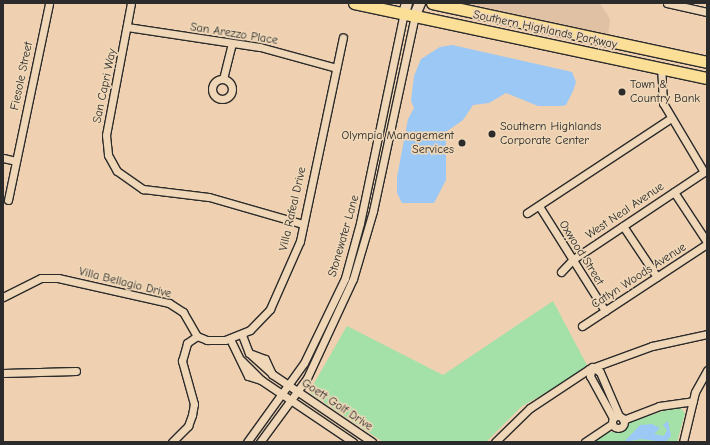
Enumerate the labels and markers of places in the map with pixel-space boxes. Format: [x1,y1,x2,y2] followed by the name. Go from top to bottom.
[630,78,700,106] place label: Town & Country Bank
[617,87,627,97] marker: Town & Country Bank
[500,120,601,148] place label: Southern Highlands Corporate Center
[342,129,454,157] place label: Olympia Management Services
[487,129,497,139] marker: Southern Highlands Corporate Center
[457,138,467,148] marker: Olympia Management Services

